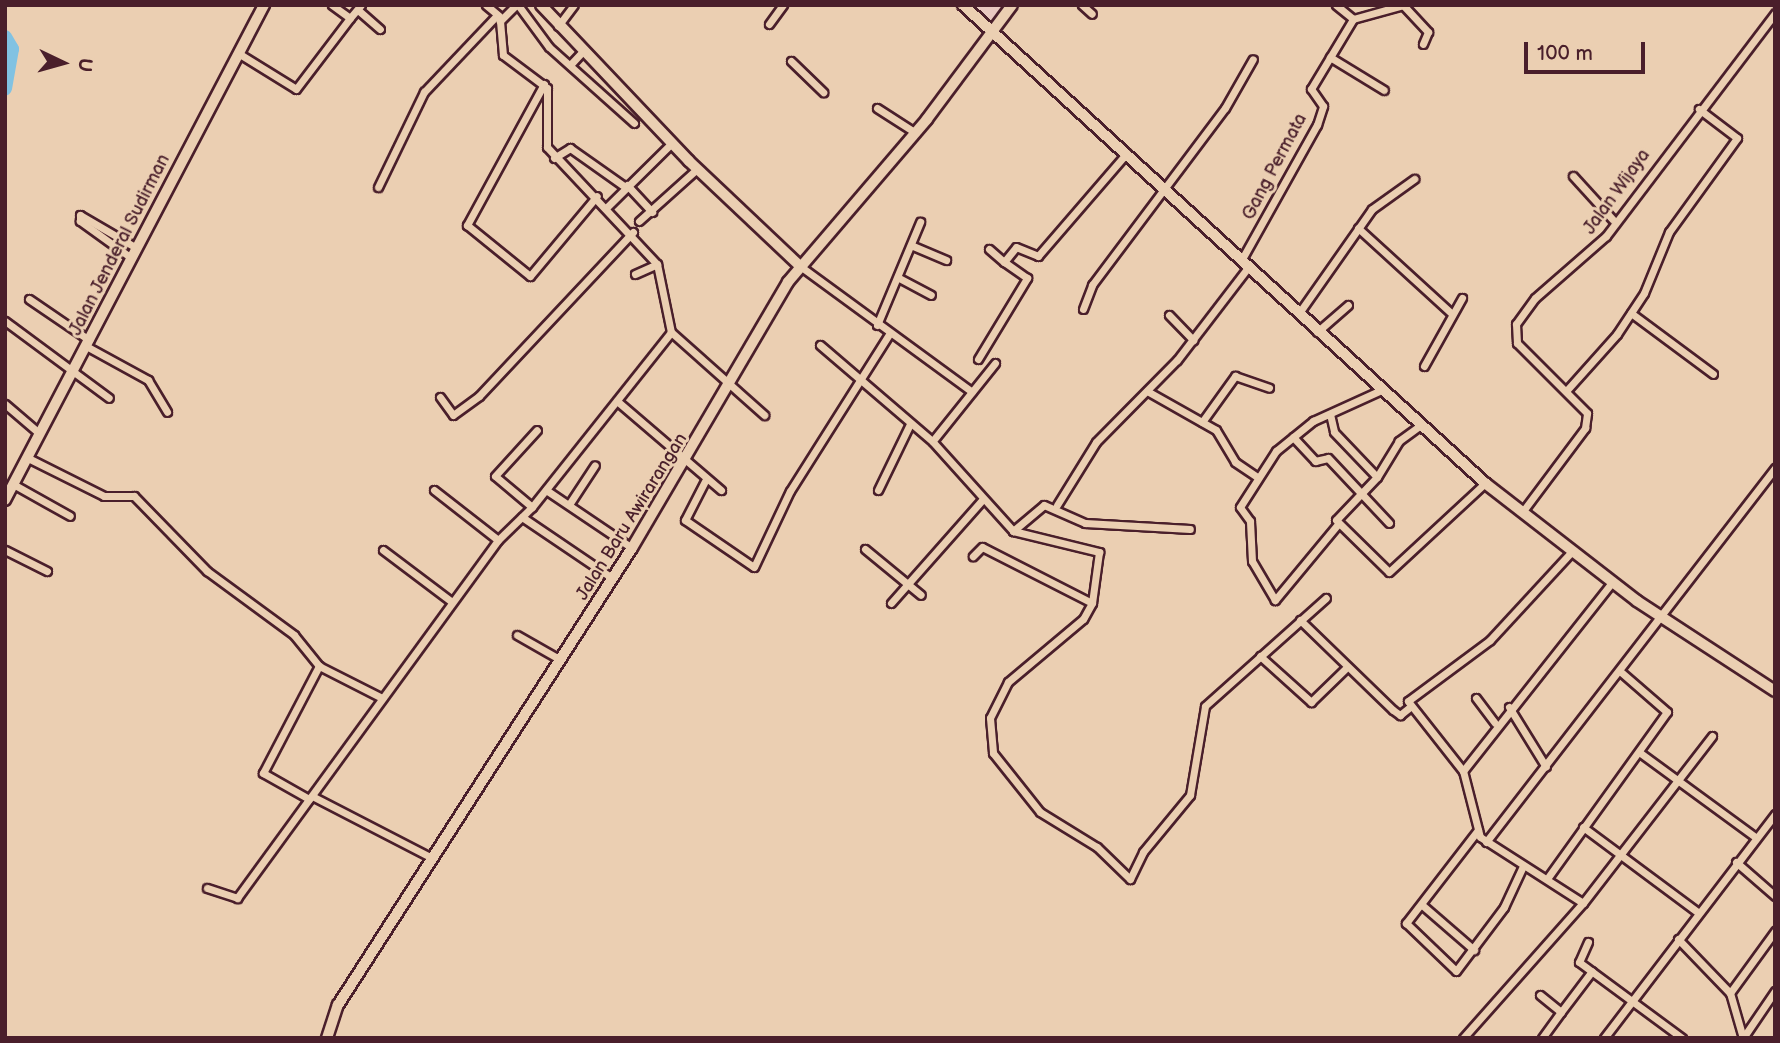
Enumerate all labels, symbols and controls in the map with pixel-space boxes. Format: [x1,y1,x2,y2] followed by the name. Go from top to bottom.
[28,28,98,98] north arrow
[1528,28,1649,72] scale bar
[1537,41,1593,66] text: 100 m
[72,57,96,73] text: U
[1238,110,1312,224] street label: Gang Permata
[1579,145,1655,239] street label: Jalan Wijaya
[65,150,175,340] street label: Jalan Jenderal Sudirman
[572,430,692,604] street label: Jalan Baru Awirarangan

